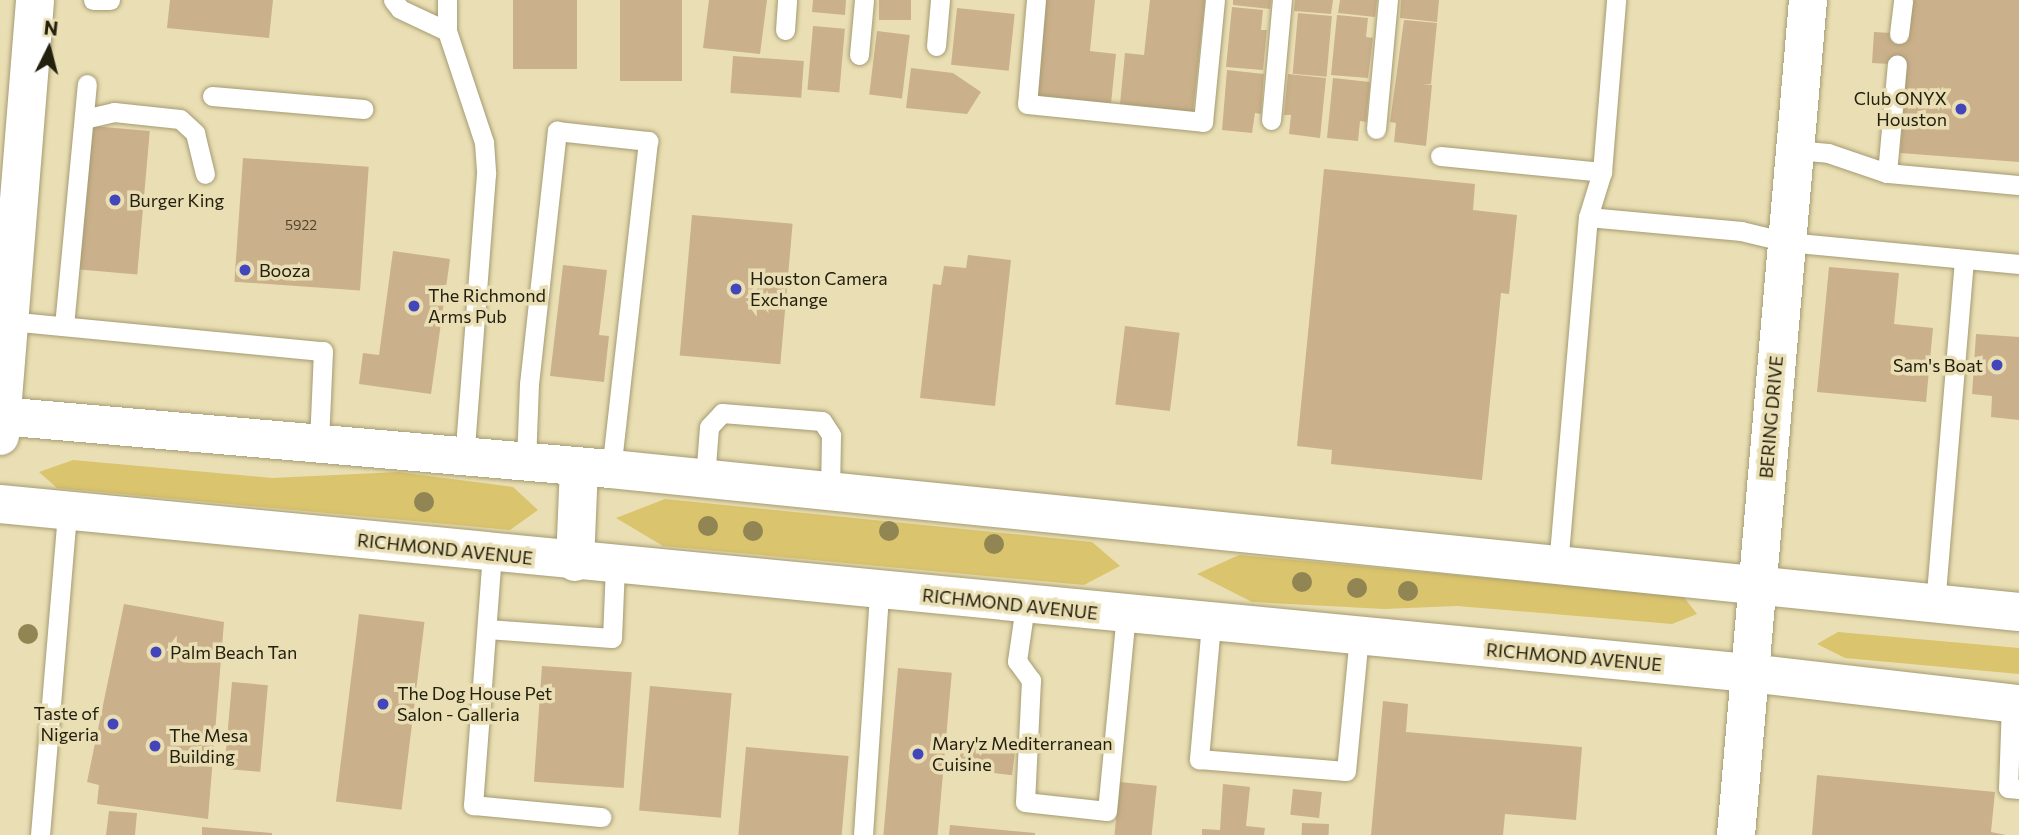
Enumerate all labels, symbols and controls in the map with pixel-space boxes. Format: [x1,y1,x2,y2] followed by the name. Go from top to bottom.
[14,14,84,84] north arrow
[43,15,60,40] text: N
[1854,88,1947,130] place label: Club ONYX Houston
[1953,101,1969,117] marker: Club ONYX Houston
[129,189,224,211] place label: Burger King
[107,192,123,208] marker: Burger King
[285,217,317,233] house number: 5922
[259,259,310,281] place label: Booza
[237,262,253,278] marker: Booza
[750,268,888,310] place label: Houston Camera Exchange
[728,281,744,297] marker: Houston Camera Exchange
[428,285,546,328] place label: The Richmond Arms Pub
[406,298,422,314] marker: The Richmond Arms Pub
[1893,354,1983,376] place label: Sam's Boat
[1755,355,1787,479] street label: BERING DRIVE
[1989,357,2005,373] marker: Sam's Boat
[356,529,534,569] street label: RICHMOND AVENUE
[921,584,1099,624] street label: RICHMOND AVENUE
[1485,639,1663,675] street label: RICHMOND AVENUE
[170,641,297,663] place label: Palm Beach Tan
[148,644,164,660] marker: Palm Beach Tan
[397,683,552,726] place label: The Dog House Pet Salon - Galleria
[375,696,391,712] marker: The Dog House Pet Salon - Galleria
[34,703,99,746] place label: Taste of Nigeria
[105,716,121,732] marker: Taste of Nigeria
[169,725,248,768] place label: The Mesa Building
[932,733,1113,776] place label: Mary'z Mediterranean Cuisine
[147,738,163,754] marker: The Mesa Building
[910,746,926,762] marker: Mary'z Mediterranean Cuisine

